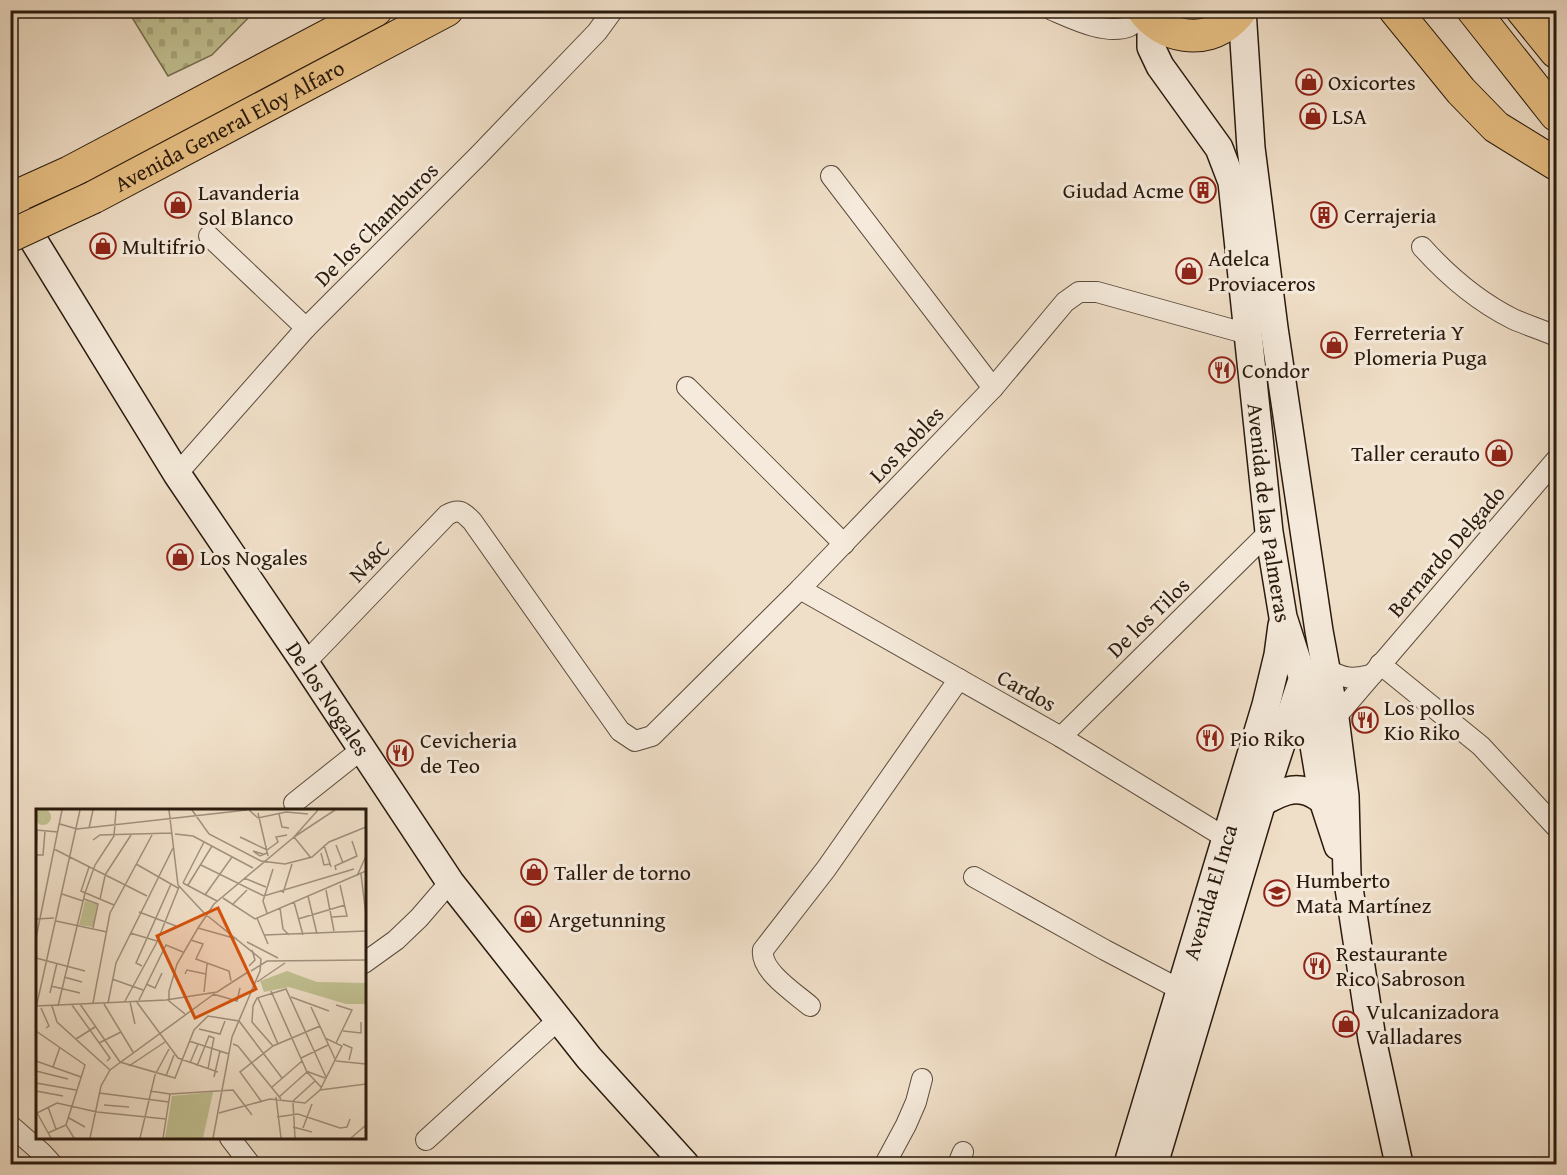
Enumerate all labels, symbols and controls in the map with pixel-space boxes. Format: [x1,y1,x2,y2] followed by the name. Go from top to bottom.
[108,51,350,199] street label: Avenida General Eloy Alfaro
[1328,66,1416,98] place label: Oxicortes
[1294,67,1324,97] shop icon: Oxicortes
[1332,100,1367,132] place label: LSA
[1298,101,1328,131] shop icon: LSA
[307,155,445,293] street label: De los Chamburos
[1063,174,1184,206] place label: Giudad Acme
[1188,175,1218,205] building icon: Giudad Acme
[198,176,300,233] place label: Lavanderia Sol Blanco
[163,190,193,220] shop icon: Lavanderia Sol Blanco
[1344,199,1437,231] place label: Cerrajeria
[1309,200,1339,230] building icon: Cerrajeria
[122,230,206,262] place label: Multifrio
[88,231,118,261] shop icon: Multifrio
[1208,242,1316,299] place label: Adelca Proviaceros
[1174,256,1204,286] shop icon: Adelca Proviaceros
[1354,316,1488,373] place label: Ferreteria Y Plomeria Puga
[1319,330,1349,360] shop icon: Ferreteria Y Plomeria Puga
[1242,354,1310,386] place label: Condor
[1207,355,1237,385] restaurant icon: Condor
[861,398,951,490] street label: Los Robles
[1239,401,1300,626] street label: Avenida de las Palmeras
[1351,437,1480,469] place label: Taller cerauto
[1484,438,1514,468] shop icon: Taller cerauto
[1380,478,1512,624] street label: Bernardo Delgado
[341,533,397,589] street label: N48C
[200,541,308,573] place label: Los Nogales
[165,542,195,572] shop icon: Los Nogales
[1099,569,1197,665] street label: De los Tilos
[279,635,378,762] street label: De los Nogales
[992,661,1062,719] street label: Cardos
[1384,691,1475,748] place label: Los pollos Kio Riko
[1350,705,1380,735] restaurant icon: Los pollos Kio Riko
[1230,722,1305,754] place label: Pio Riko
[1195,723,1225,753] restaurant icon: Pio Riko
[420,724,518,781] place label: Cevicheria de Teo
[385,738,415,768] restaurant icon: Cevicheria de Teo
[36,809,366,1139] inset map
[1174,820,1245,964] street label: Avenida El Inca
[554,856,691,888] place label: Taller de torno
[519,857,549,887] shop icon: Taller de torno
[1296,864,1432,921] place label: Humberto Mata Martínez
[1262,878,1292,908] school or university icon: Humberto Mata Martínez
[548,903,666,935] place label: Argetunning
[513,904,543,934] shop icon: Argetunning
[1336,937,1466,994] place label: Restaurante Rico Sabroson
[1302,951,1332,981] restaurant icon: Restaurante Rico Sabroson
[1366,995,1500,1052] place label: Vulcanizadora Valladares
[1331,1009,1361,1039] shop icon: Vulcanizadora Valladares

